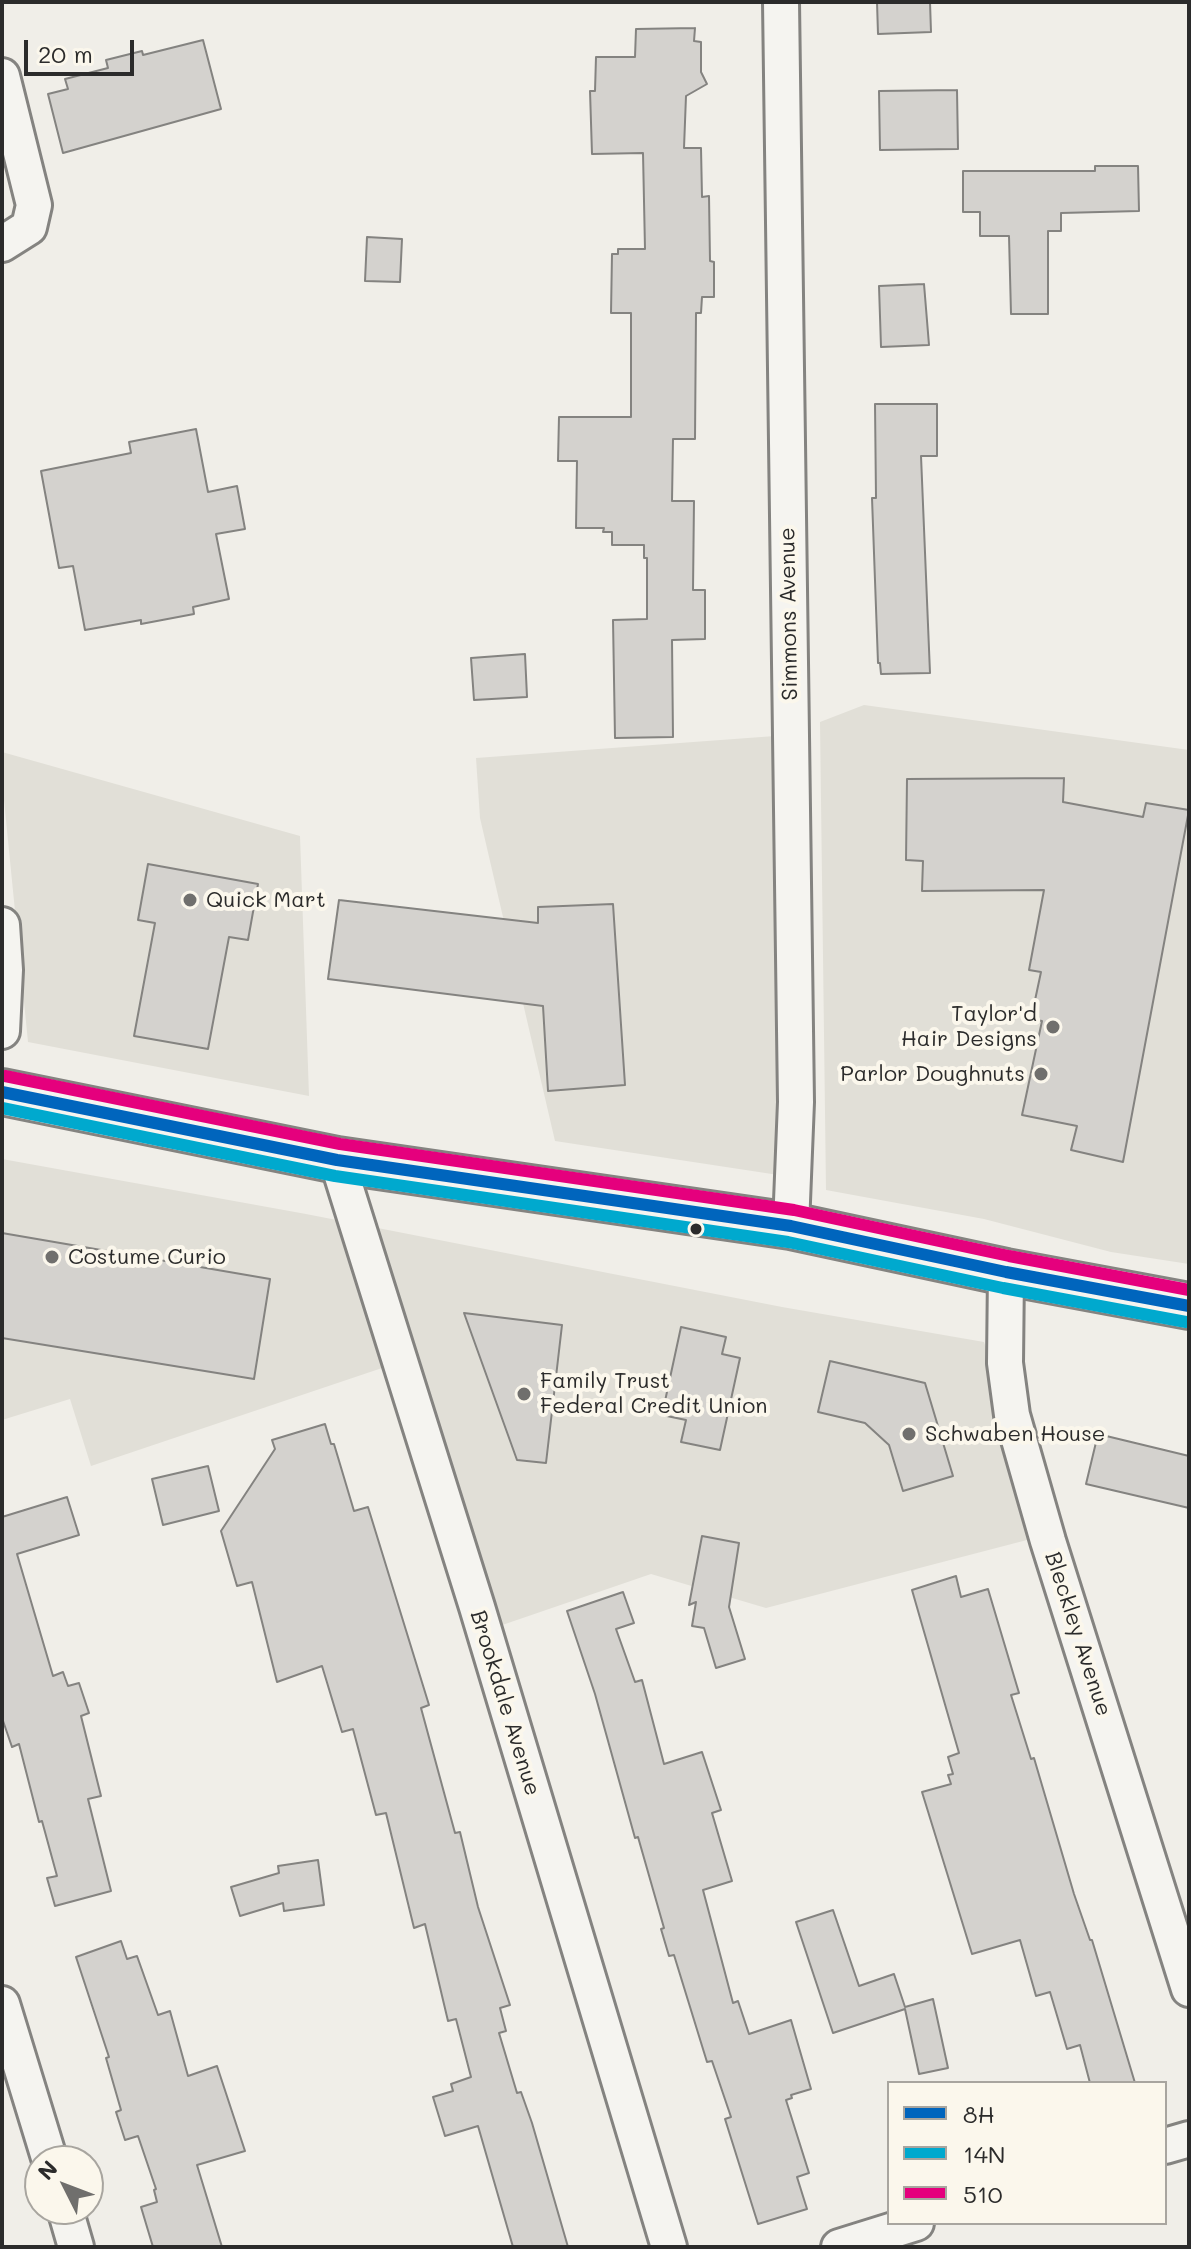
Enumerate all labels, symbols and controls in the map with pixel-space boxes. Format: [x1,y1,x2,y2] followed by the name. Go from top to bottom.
[28,24,138,74] scale bar
[38,38,93,69] text: 20 m
[774,527,804,701] street label: Simmons Avenue
[206,887,326,913] place label: Quick Mart
[181,891,199,909] marker: Quick Mart
[901,1001,1037,1052] place label: Taylor'd Hair Designs
[1044,1018,1062,1036] marker: Taylor'd Hair Designs
[840,1061,1025,1087] place label: Parlor Doughnuts
[1032,1065,1050,1083] marker: Parlor Doughnuts
[688,1221,704,1237] unlabelled marker
[68,1244,226,1270] place label: Costume Curio
[43,1248,61,1266] marker: Costume Curio
[540,1368,767,1420] place label: Family Trust Federal Credit Union
[515,1385,533,1403] marker: Family Trust Federal Credit Union
[925,1421,1105,1447] place label: Schwaben House
[900,1425,918,1443] marker: Schwaben House
[1039,1549,1117,1719] street label: Bleckley Avenue
[464,1607,546,1799] street label: Brookdale Avenue
[887,2081,1167,2225] legend
[963,2098,995,2129] text: 8H
[963,2138,1006,2169] text: 14N
[24,2145,104,2225] north arrow
[31,2154,64,2186] text: N
[963,2178,1003,2209] text: 510

